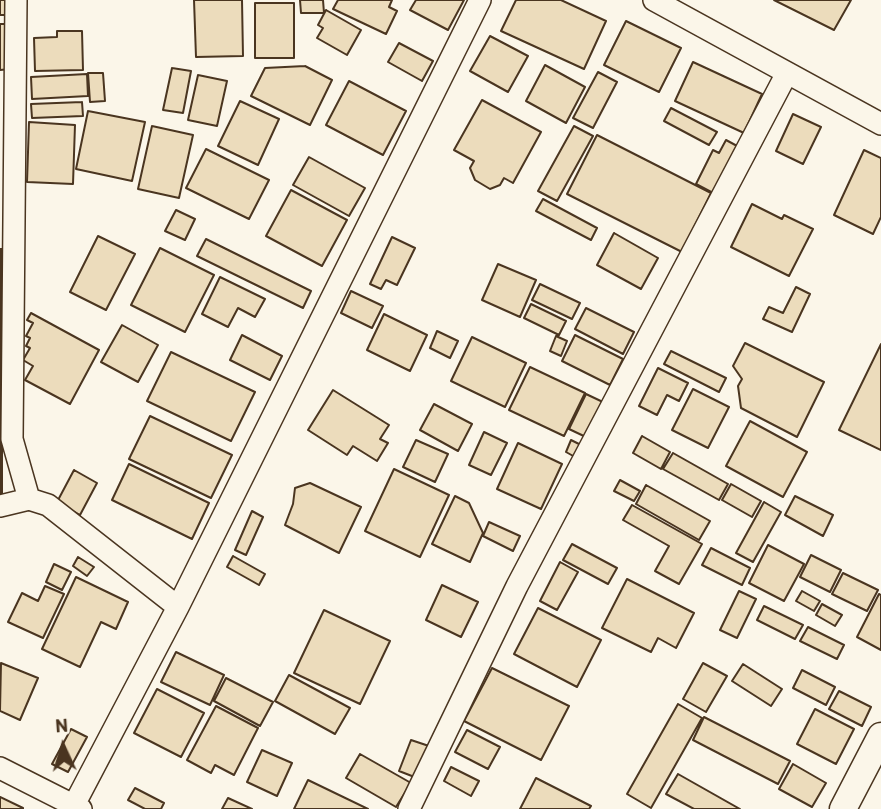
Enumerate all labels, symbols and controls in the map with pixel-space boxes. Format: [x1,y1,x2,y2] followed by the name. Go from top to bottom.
[28,711,98,781] north arrow
[54,713,69,736] text: N

